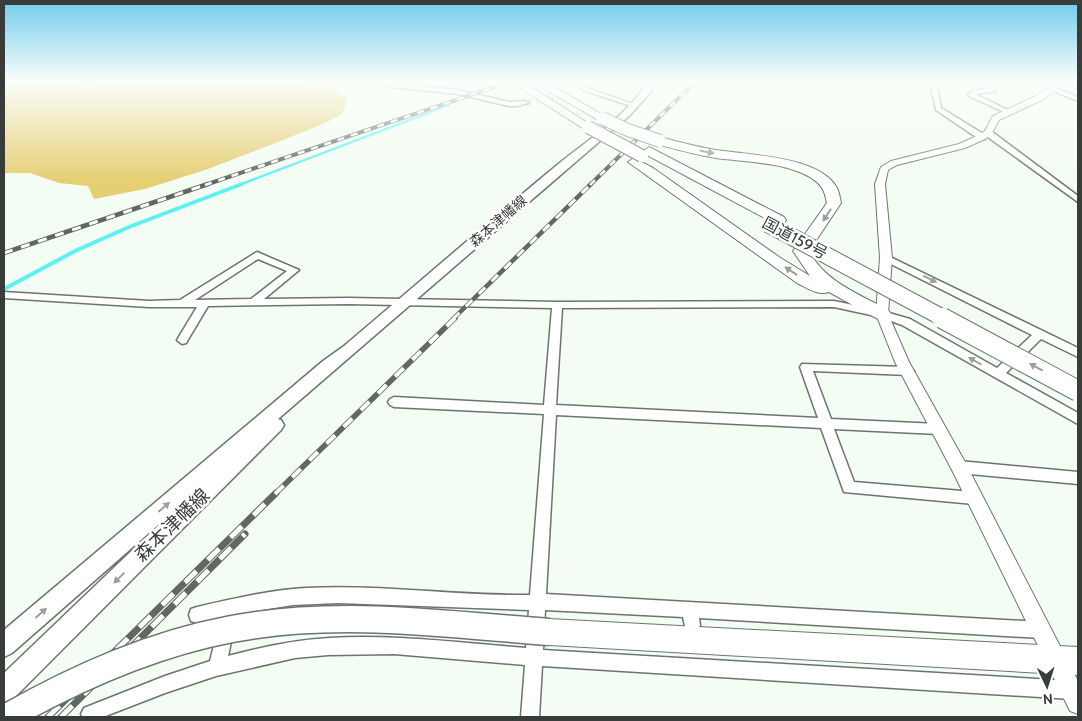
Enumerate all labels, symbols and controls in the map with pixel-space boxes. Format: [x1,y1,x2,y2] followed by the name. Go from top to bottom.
[699,149,715,157] one-way arrow
[466,191,530,251] street label: 森本津幡線
[822,209,832,222] one-way arrow
[759,213,831,263] street label: 国道159号
[784,266,797,276] one-way arrow
[923,274,938,283] one-way arrow
[968,356,982,365] one-way arrow
[1028,363,1043,371] one-way arrow
[130,484,214,566] street label: 森本津幡線
[157,502,170,513] one-way arrow
[113,572,125,584] one-way arrow
[34,608,47,619] one-way arrow
[1022,661,1072,711] north arrow
[1042,690,1053,708] text: N

